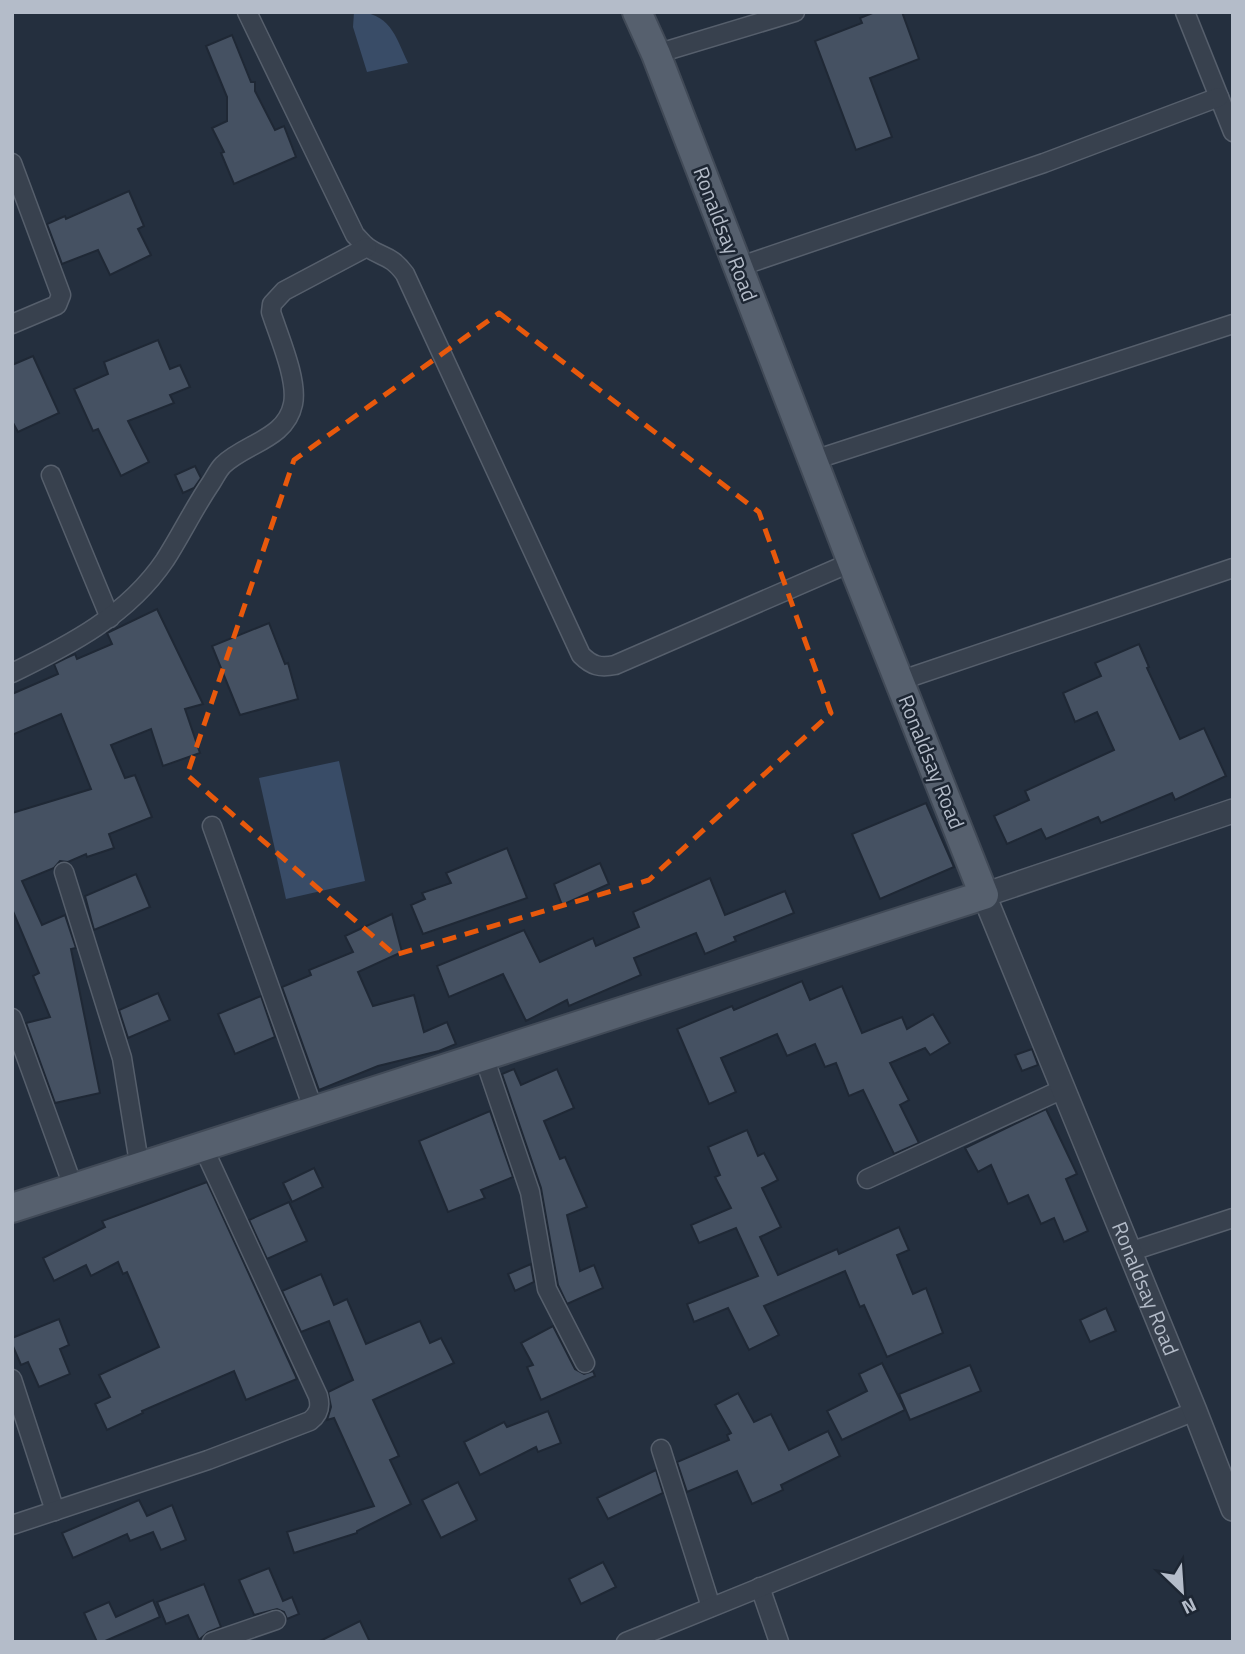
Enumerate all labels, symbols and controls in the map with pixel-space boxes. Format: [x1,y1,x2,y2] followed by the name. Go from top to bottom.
[686,162,766,306] street label: Ronaldsay Road
[890,690,973,833] street label: Ronaldsay Road
[1104,1216,1188,1360] street label: Ronaldsay Road
[1147,1556,1217,1626] north arrow
[1177,1591,1201,1623] text: N

